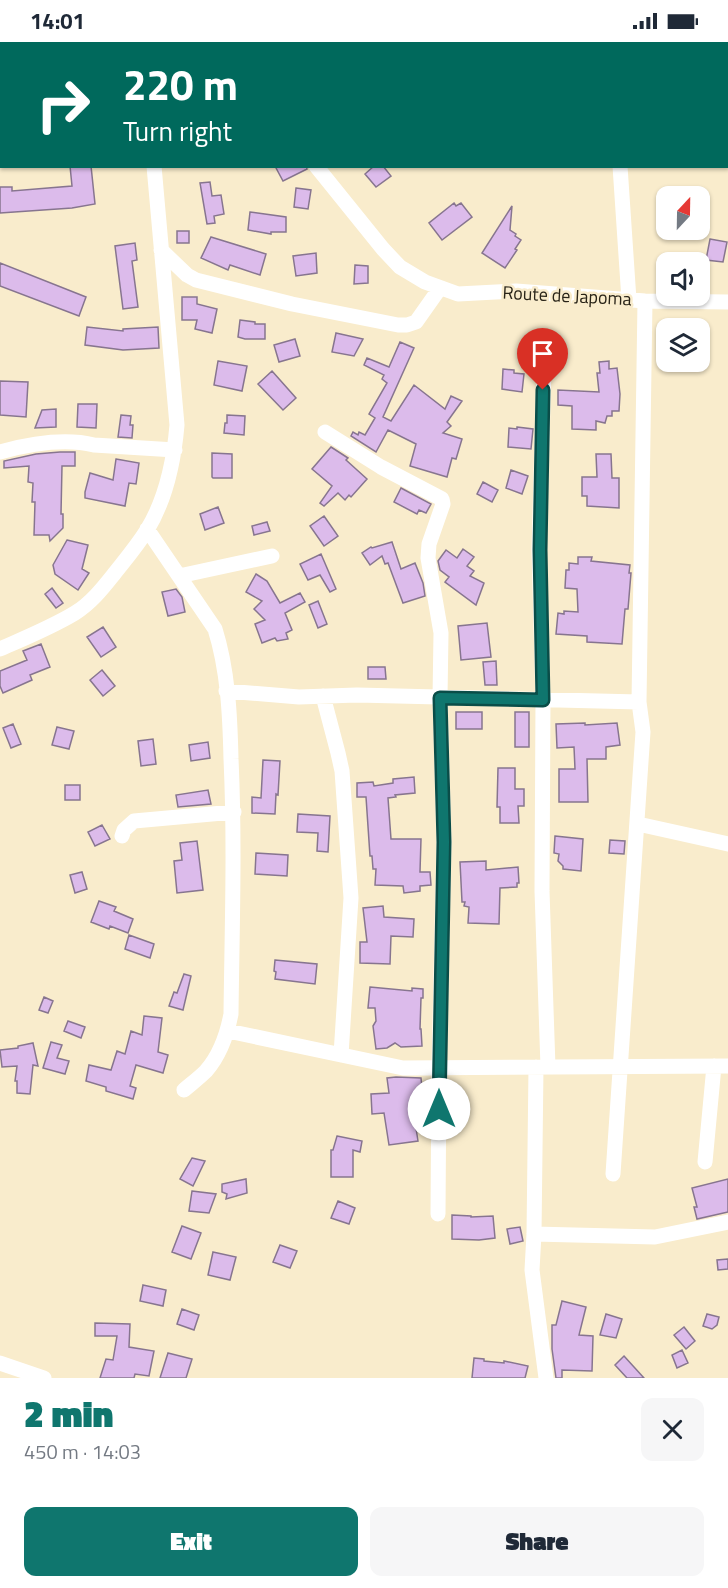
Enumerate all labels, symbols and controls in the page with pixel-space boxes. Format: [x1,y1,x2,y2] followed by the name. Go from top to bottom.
[30,4,85,38] text: 14:01
[123,52,238,116] text: 220 m
[24,66,102,144] icon: right
[123,110,232,151] text: Turn right
[656,186,710,240] north arrow
[656,186,710,372] map controls
[656,252,710,306] button: sound
[502,279,632,312] street label: Route de Japoma
[656,318,710,372] button: layers
[517,328,568,390] pin
[526,337,559,370] icon: arrive
[407,1077,471,1141] position arrow
[24,1386,113,1441] text: 2 min
[641,1398,704,1461] button: close
[24,1436,141,1467] text: 450 m · 14:03
[24,1507,358,1576] button: Exit
[370,1507,704,1576] button: Share

